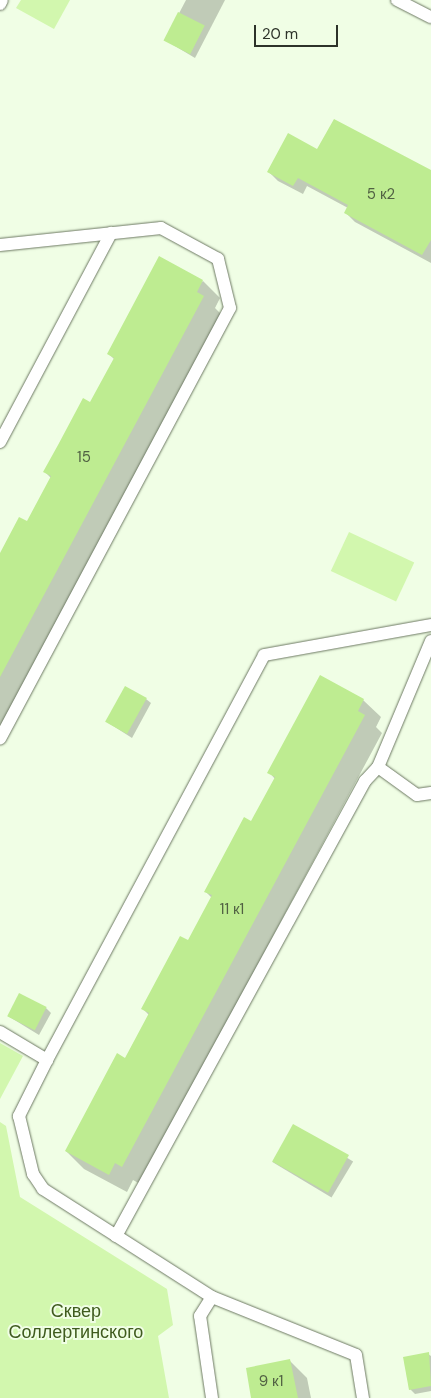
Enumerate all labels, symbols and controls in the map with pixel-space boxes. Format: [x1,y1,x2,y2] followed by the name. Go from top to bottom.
[256,15,340,47] scale bar
[262,24,298,44] text: 20 m
[367,186,395,204] house number: 5 к2
[77,449,91,467] house number: 15
[220,901,244,919] house number: 11 к1
[9,1301,143,1344] park label: Сквер Соллертинского
[259,1373,283,1391] house number: 9 к1

